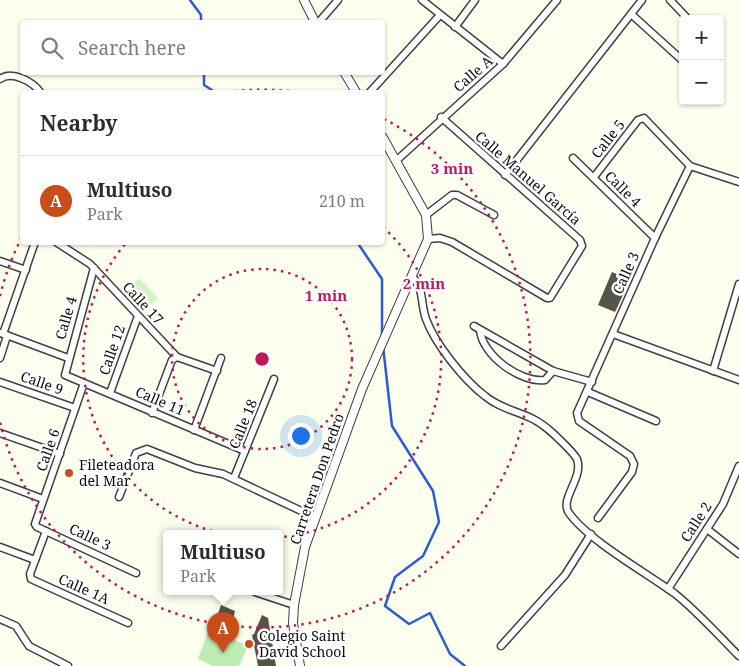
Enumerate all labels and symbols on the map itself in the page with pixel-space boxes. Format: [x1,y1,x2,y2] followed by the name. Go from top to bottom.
[449,51,496,96] street label: Calle A
[587,115,629,162] street label: Calle 5
[471,126,585,229] street label: Calle Manuel García
[431,158,473,178] text: 3 min
[601,166,646,211] street label: Calle 4
[608,249,643,297] street label: Calle 3
[403,273,445,293] text: 2 min
[119,277,168,328] street label: Calle 17
[305,285,347,305] text: 1 min
[50,294,81,342] street label: Calle 4
[94,322,129,377] street label: Calle 12
[253,350,271,368] centre of rings
[18,366,66,399] street label: Calle 9
[133,382,188,419] street label: Calle 11
[224,396,261,451] street label: Calle 18
[285,411,348,547] street label: Carretera Don Pedro
[288,423,314,449] your location
[31,426,64,474] street label: Calle 6
[79,455,155,490] place label: Fileteadora del Mar
[63,467,75,479] marker: Fileteadora del Mar
[676,498,716,545] street label: Calle 2
[66,519,114,555] street label: Calle 3
[56,569,113,608] street label: Calle 1A
[207,612,239,653] pin: A
[259,626,346,661] place label: Colegio Saint David School
[243,638,255,650] marker: Colegio Saint David School

